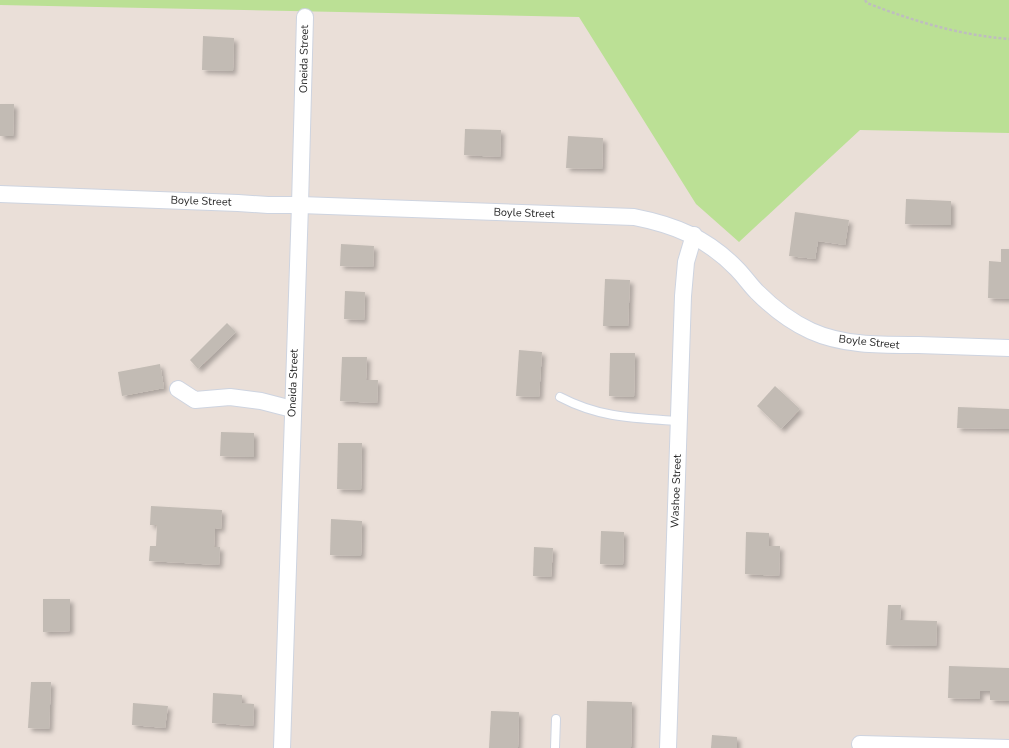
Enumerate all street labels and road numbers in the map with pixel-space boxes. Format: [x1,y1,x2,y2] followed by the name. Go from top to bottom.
[296,25,312,93] street label: Oneida Street
[170,192,232,210] street label: Boyle Street
[493,204,555,222] street label: Boyle Street
[838,331,900,353] street label: Boyle Street
[284,349,302,417] street label: Oneida Street
[667,454,685,528] street label: Washoe Street

